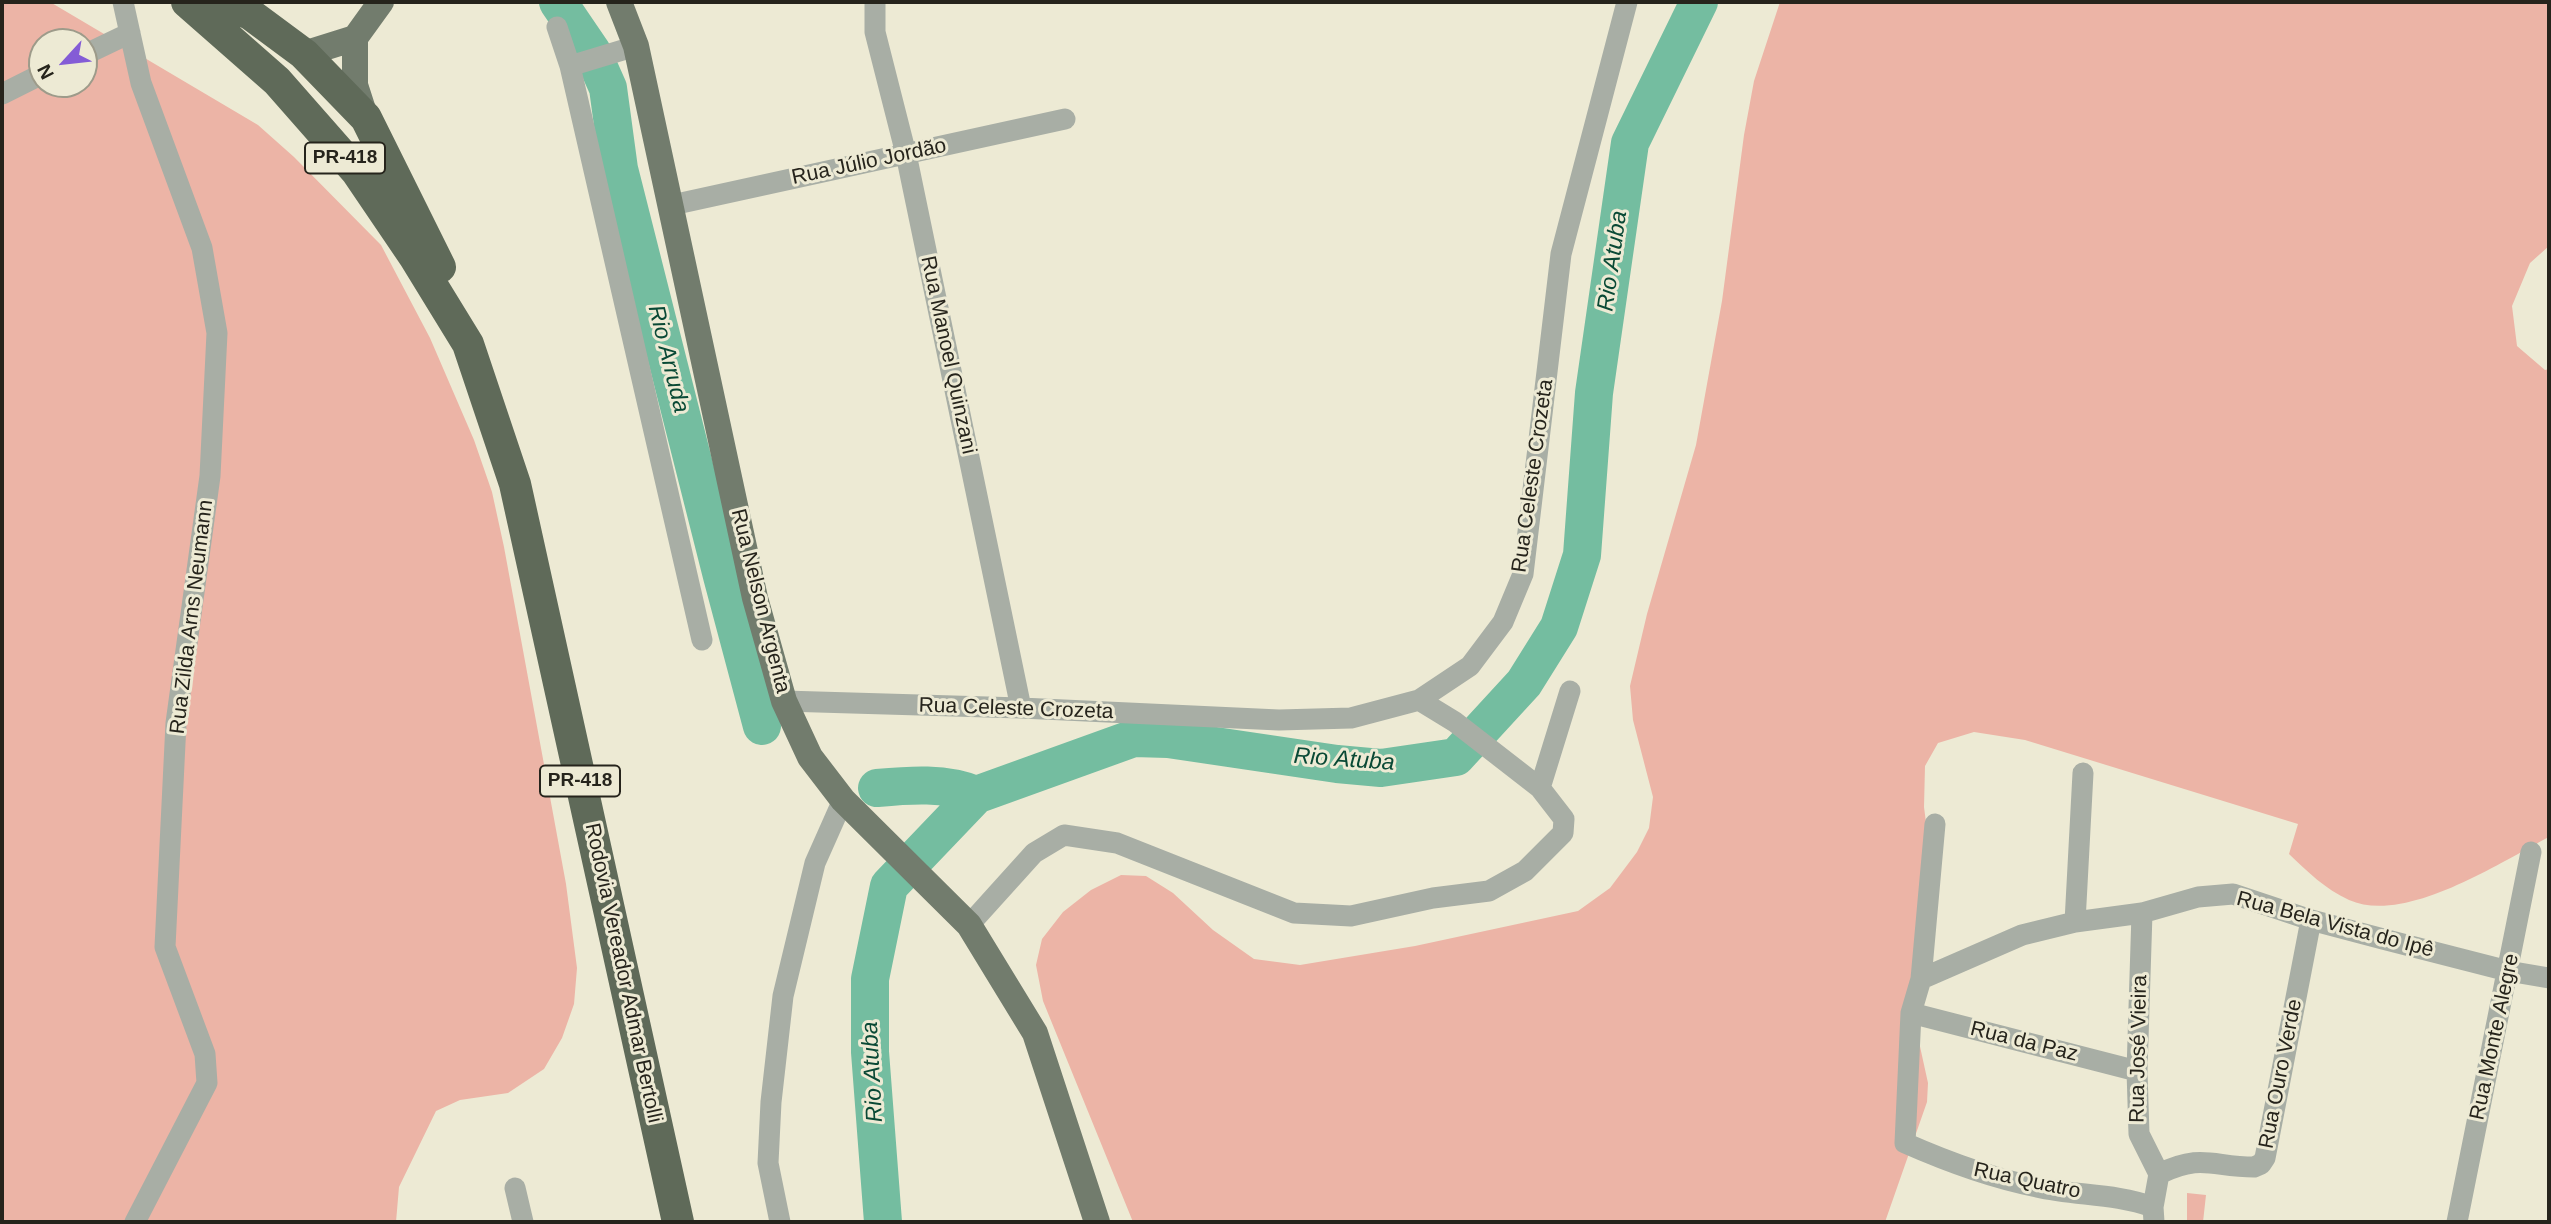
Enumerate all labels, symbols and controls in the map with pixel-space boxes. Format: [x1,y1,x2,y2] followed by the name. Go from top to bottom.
[28,28,98,98] north arrow
[33,61,58,83] text: N
[789,133,949,191] street label: Rua Júlio Jordão
[305,142,385,174] road number: PR-418
[1592,209,1634,313] water label: Rio Atuba
[915,254,981,456] street label: Rua Manoel Quinzani
[641,302,695,416] water label: Rio Arruda
[1507,378,1559,574] street label: Rua Celeste Crozeta
[165,498,219,736] street label: Rua Zilda Arns Neumann
[725,506,795,696] street label: Rua Nelson Argenta
[918,693,1114,725] street label: Rua Celeste Crozeta
[1293,743,1395,777] water label: Rio Atuba
[540,766,620,796] road number: PR-418
[579,821,667,1125] street label: Rodovia Vereador Admar Bertolli
[2234,887,2436,963] street label: Rua Bela Vista do Ipê
[2465,952,2525,1122] street label: Rua Monte Alegre
[2125,975,2153,1123] street label: Rua José Vieira
[2254,997,2308,1151] street label: Rua Ouro Verde
[1968,1017,2080,1067] street label: Rua da Paz
[857,1021,889,1123] water label: Rio Atuba
[1971,1157,2083,1205] street label: Rua Quatro

